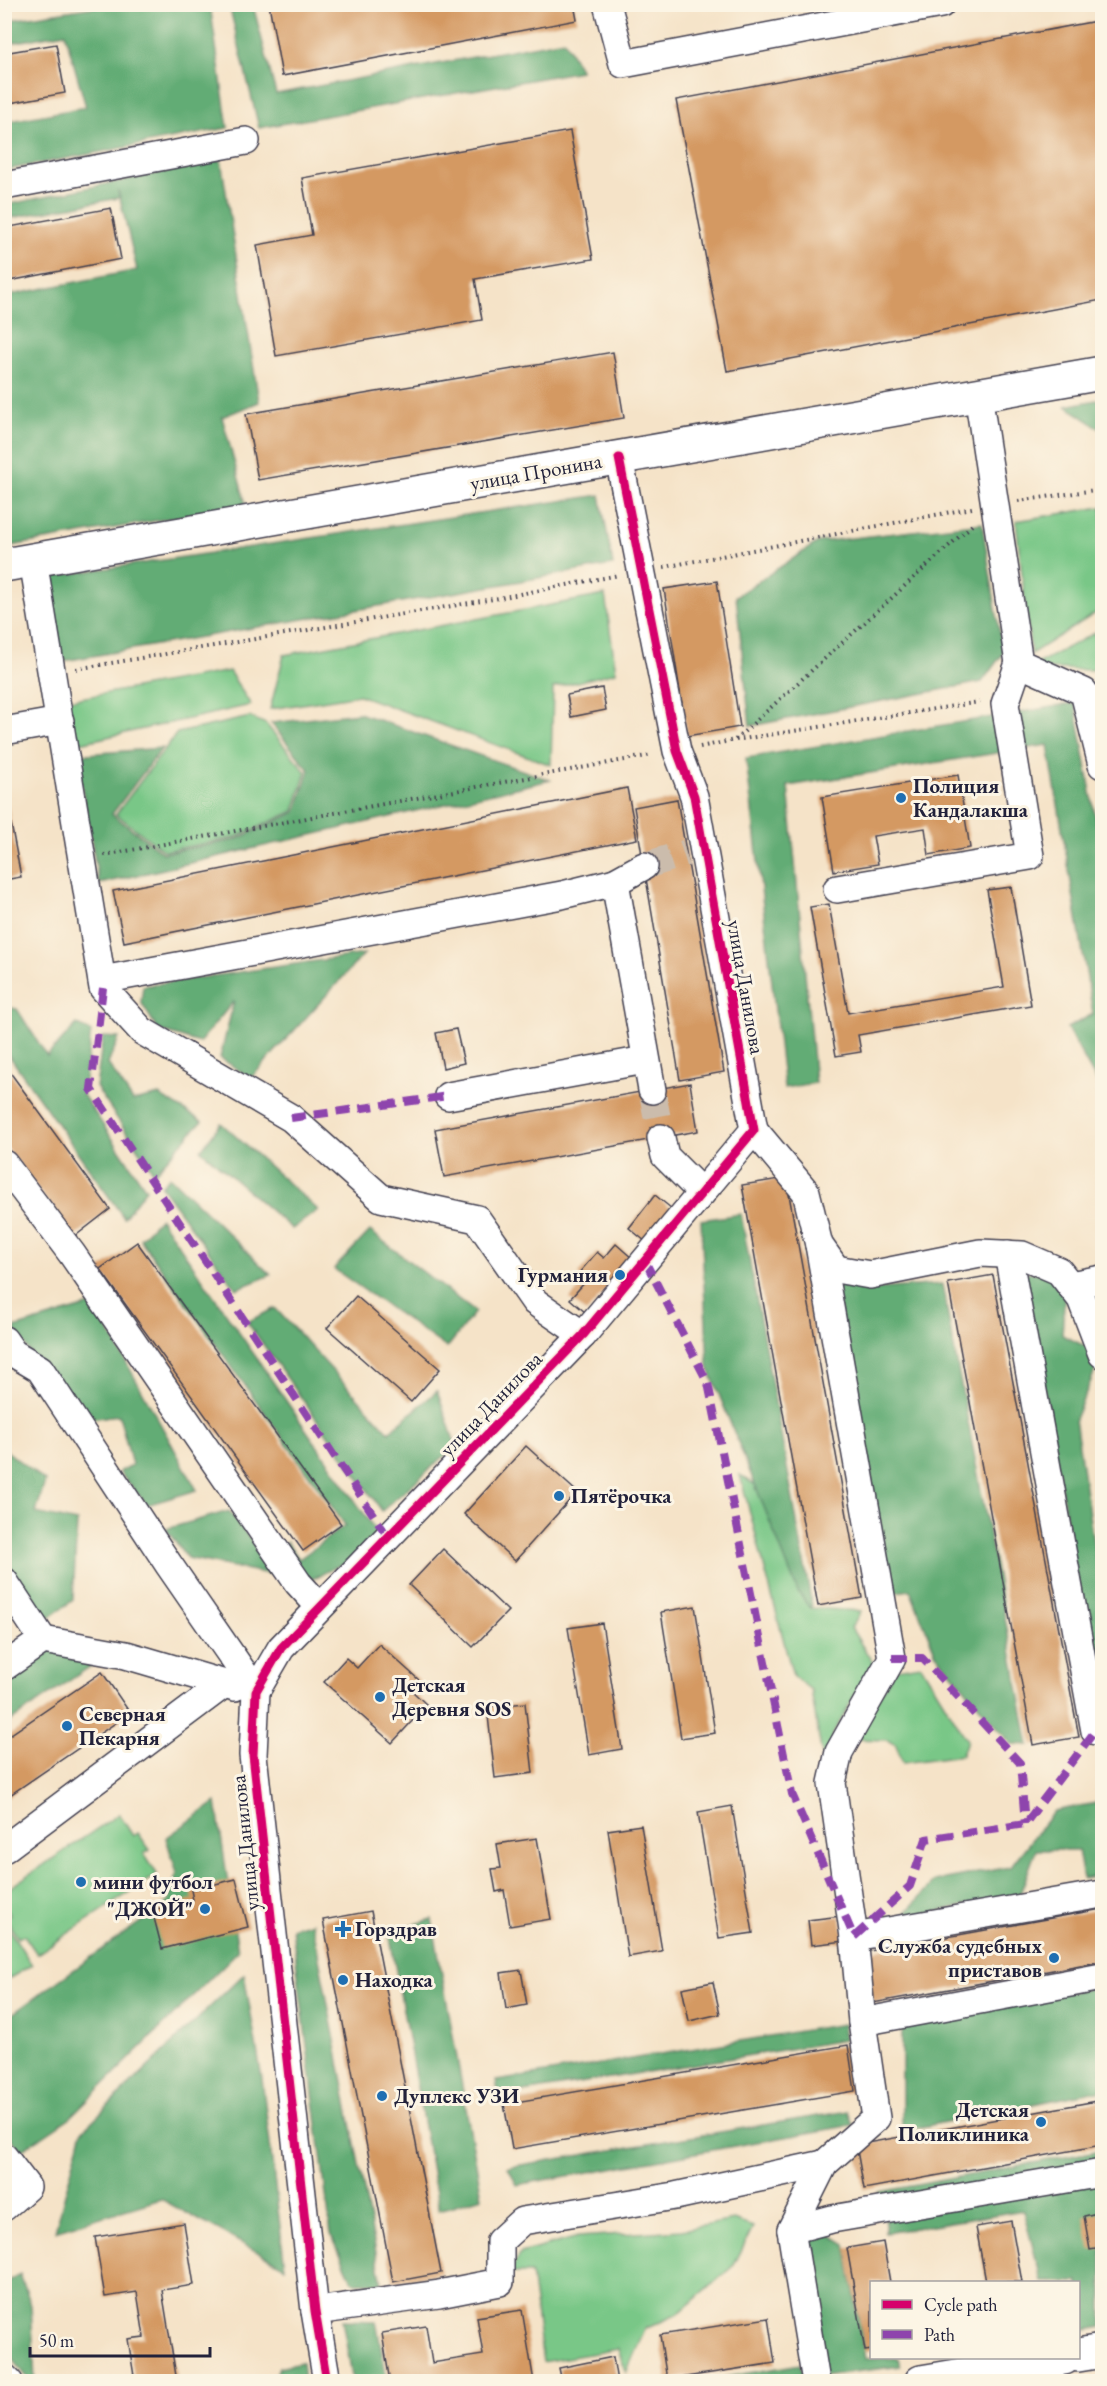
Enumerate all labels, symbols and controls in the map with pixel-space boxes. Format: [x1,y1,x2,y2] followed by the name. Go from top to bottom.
[468,447,604,496] street label: улица Пронина
[913,772,1029,823] place label: Полиция Кандалакша
[894,791,908,805] marker: Полиция Кандалакша
[721,917,772,1057] street label: улица Данилова
[518,1261,608,1288] place label: Гурмания
[613,1268,627,1282] marker: Гурмания
[434,1345,548,1462] street label: улица Данилова
[571,1482,672,1509] place label: Пятёрочка
[552,1489,566,1503] marker: Пятёрочка
[392,1671,511,1722] place label: Детская Деревня SOS
[373,1690,387,1704] marker: Детская Деревня SOS
[79,1700,166,1751] place label: Северная Пекарня
[60,1719,74,1733] marker: Северная Пекарня
[224,1773,265,1912] street label: улица Данилова
[93,1868,213,1895] place label: мини футбол
[74,1875,88,1889] marker: мини футбол
[107,1895,193,1922] place label: "ДЖОЙ"
[198,1902,212,1916] marker: "ДЖОЙ"
[355,1915,437,1942] place label: Горздрав
[336,1922,350,1936] marker: Горздрав
[878,1932,1042,1983] place label: Служба судебных приставов
[1047,1951,1061,1965] marker: Служба судебных приставов
[355,1966,433,1993] place label: Находка
[336,1973,350,1987] marker: Находка
[394,2082,520,2109] place label: Дуплекс УЗИ
[375,2089,389,2103] marker: Дуплекс УЗИ
[898,2096,1030,2147] place label: Детская Поликлиника
[1034,2115,1048,2129] marker: Детская Поликлиника
[870,2281,1080,2359] legend
[924,2293,998,2316] text: Cycle path
[30,2320,210,2358] scale bar
[924,2323,955,2346] text: Path
[39,2329,74,2352] text: 50 m

